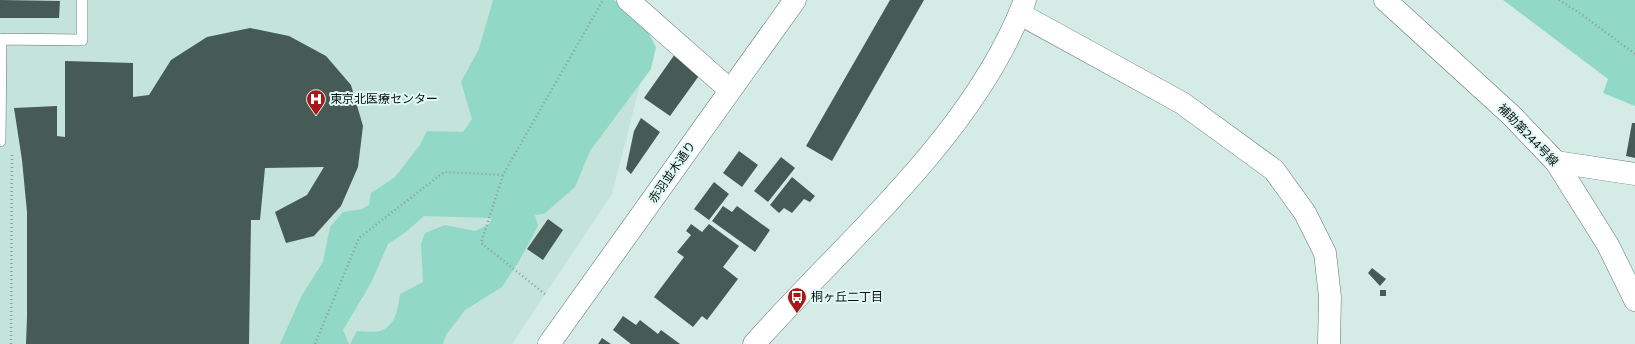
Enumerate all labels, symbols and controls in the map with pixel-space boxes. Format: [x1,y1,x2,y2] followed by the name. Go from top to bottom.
[305,88,327,116] hospital icon: 東京北医療センター
[330,91,438,105] place label: 東京北医療センター
[1496,100,1562,168] street label: 補助第244号線
[645,138,698,205] street label: 赤羽並木通り
[786,286,808,314] bus stop icon: 桐ヶ丘二丁目
[811,289,883,303] place label: 桐ヶ丘二丁目

